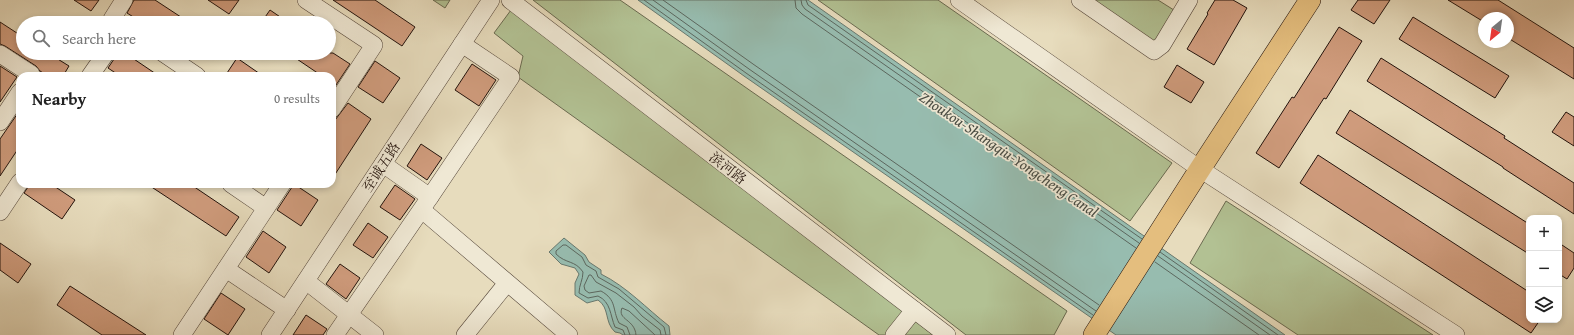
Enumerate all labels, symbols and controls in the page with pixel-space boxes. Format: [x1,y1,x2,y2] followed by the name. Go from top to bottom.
[1478,12,1514,48] north arrow
[16,16,336,60] search box
[30,27,52,49] icon: search
[62,28,136,49] text: Search here
[32,86,86,111] text: Nearby
[916,86,1103,222] water label: Zhoukou-Shangqiu-Yongcheng Canal
[274,89,320,108] text: 0 results
[357,138,405,196] street label: 至诚五路
[705,147,751,189] street label: 滨河路
[1526,215,1562,323] map controls
[1526,215,1562,251] button: +
[1526,251,1562,287] button: −
[1526,287,1562,323] button: layers

